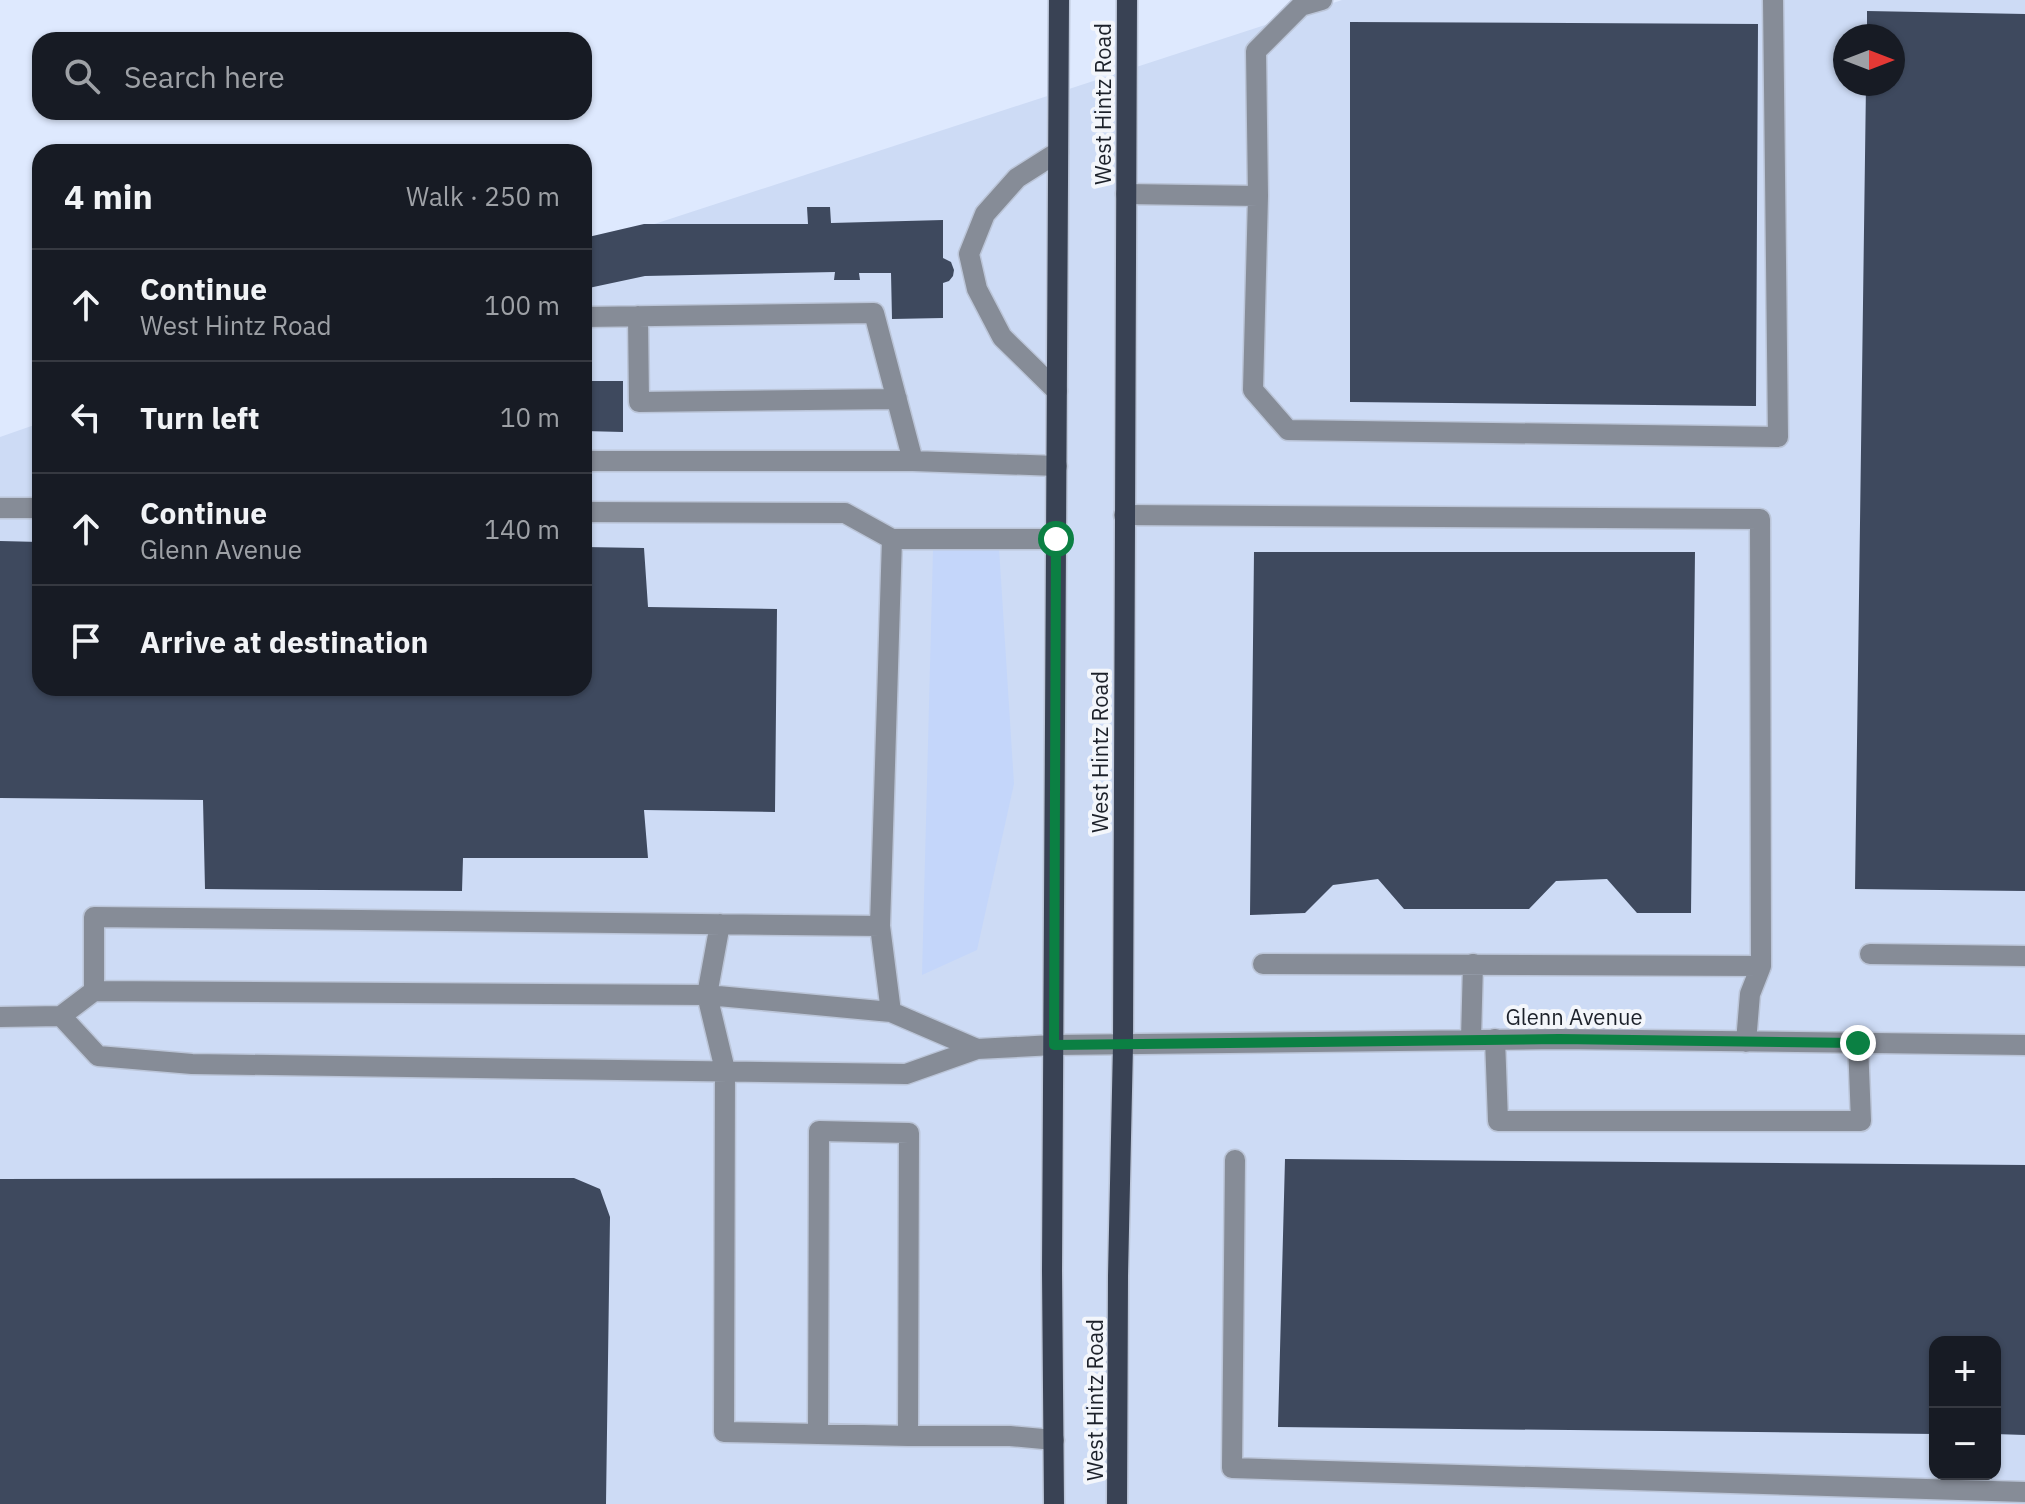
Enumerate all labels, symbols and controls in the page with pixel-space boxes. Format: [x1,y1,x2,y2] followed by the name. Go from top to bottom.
[1088,23,1117,185] street label: West Hintz Road
[1833,24,1905,96] north arrow
[32,32,592,120] search box
[60,54,104,98] icon: search
[124,57,285,96] text: Search here
[64,174,153,218] text: 4 min
[406,179,560,213] text: Walk · 250 m
[140,269,267,308] text: Continue
[64,283,108,327] icon: ahead
[484,288,560,322] text: 100 m
[140,308,332,342] text: West Hintz Road
[64,395,108,439] icon: left
[140,398,259,437] text: Turn left
[500,400,560,434] text: 10 m
[140,493,267,532] text: Continue
[64,507,108,551] icon: ahead
[484,512,560,546] text: 140 m
[1038,521,1074,557] route start
[140,532,302,566] text: Glenn Avenue
[64,619,108,663] icon: arrive
[140,622,428,661] text: Arrive at destination
[1085,671,1114,833] street label: West Hintz Road
[1506,1002,1643,1031] street label: Glenn Avenue
[1840,1025,1876,1061] route end
[1080,1319,1109,1481] street label: West Hintz Road
[1929,1336,2001,1480] map controls
[1929,1336,2001,1408] button: +
[1929,1408,2001,1480] button: −

